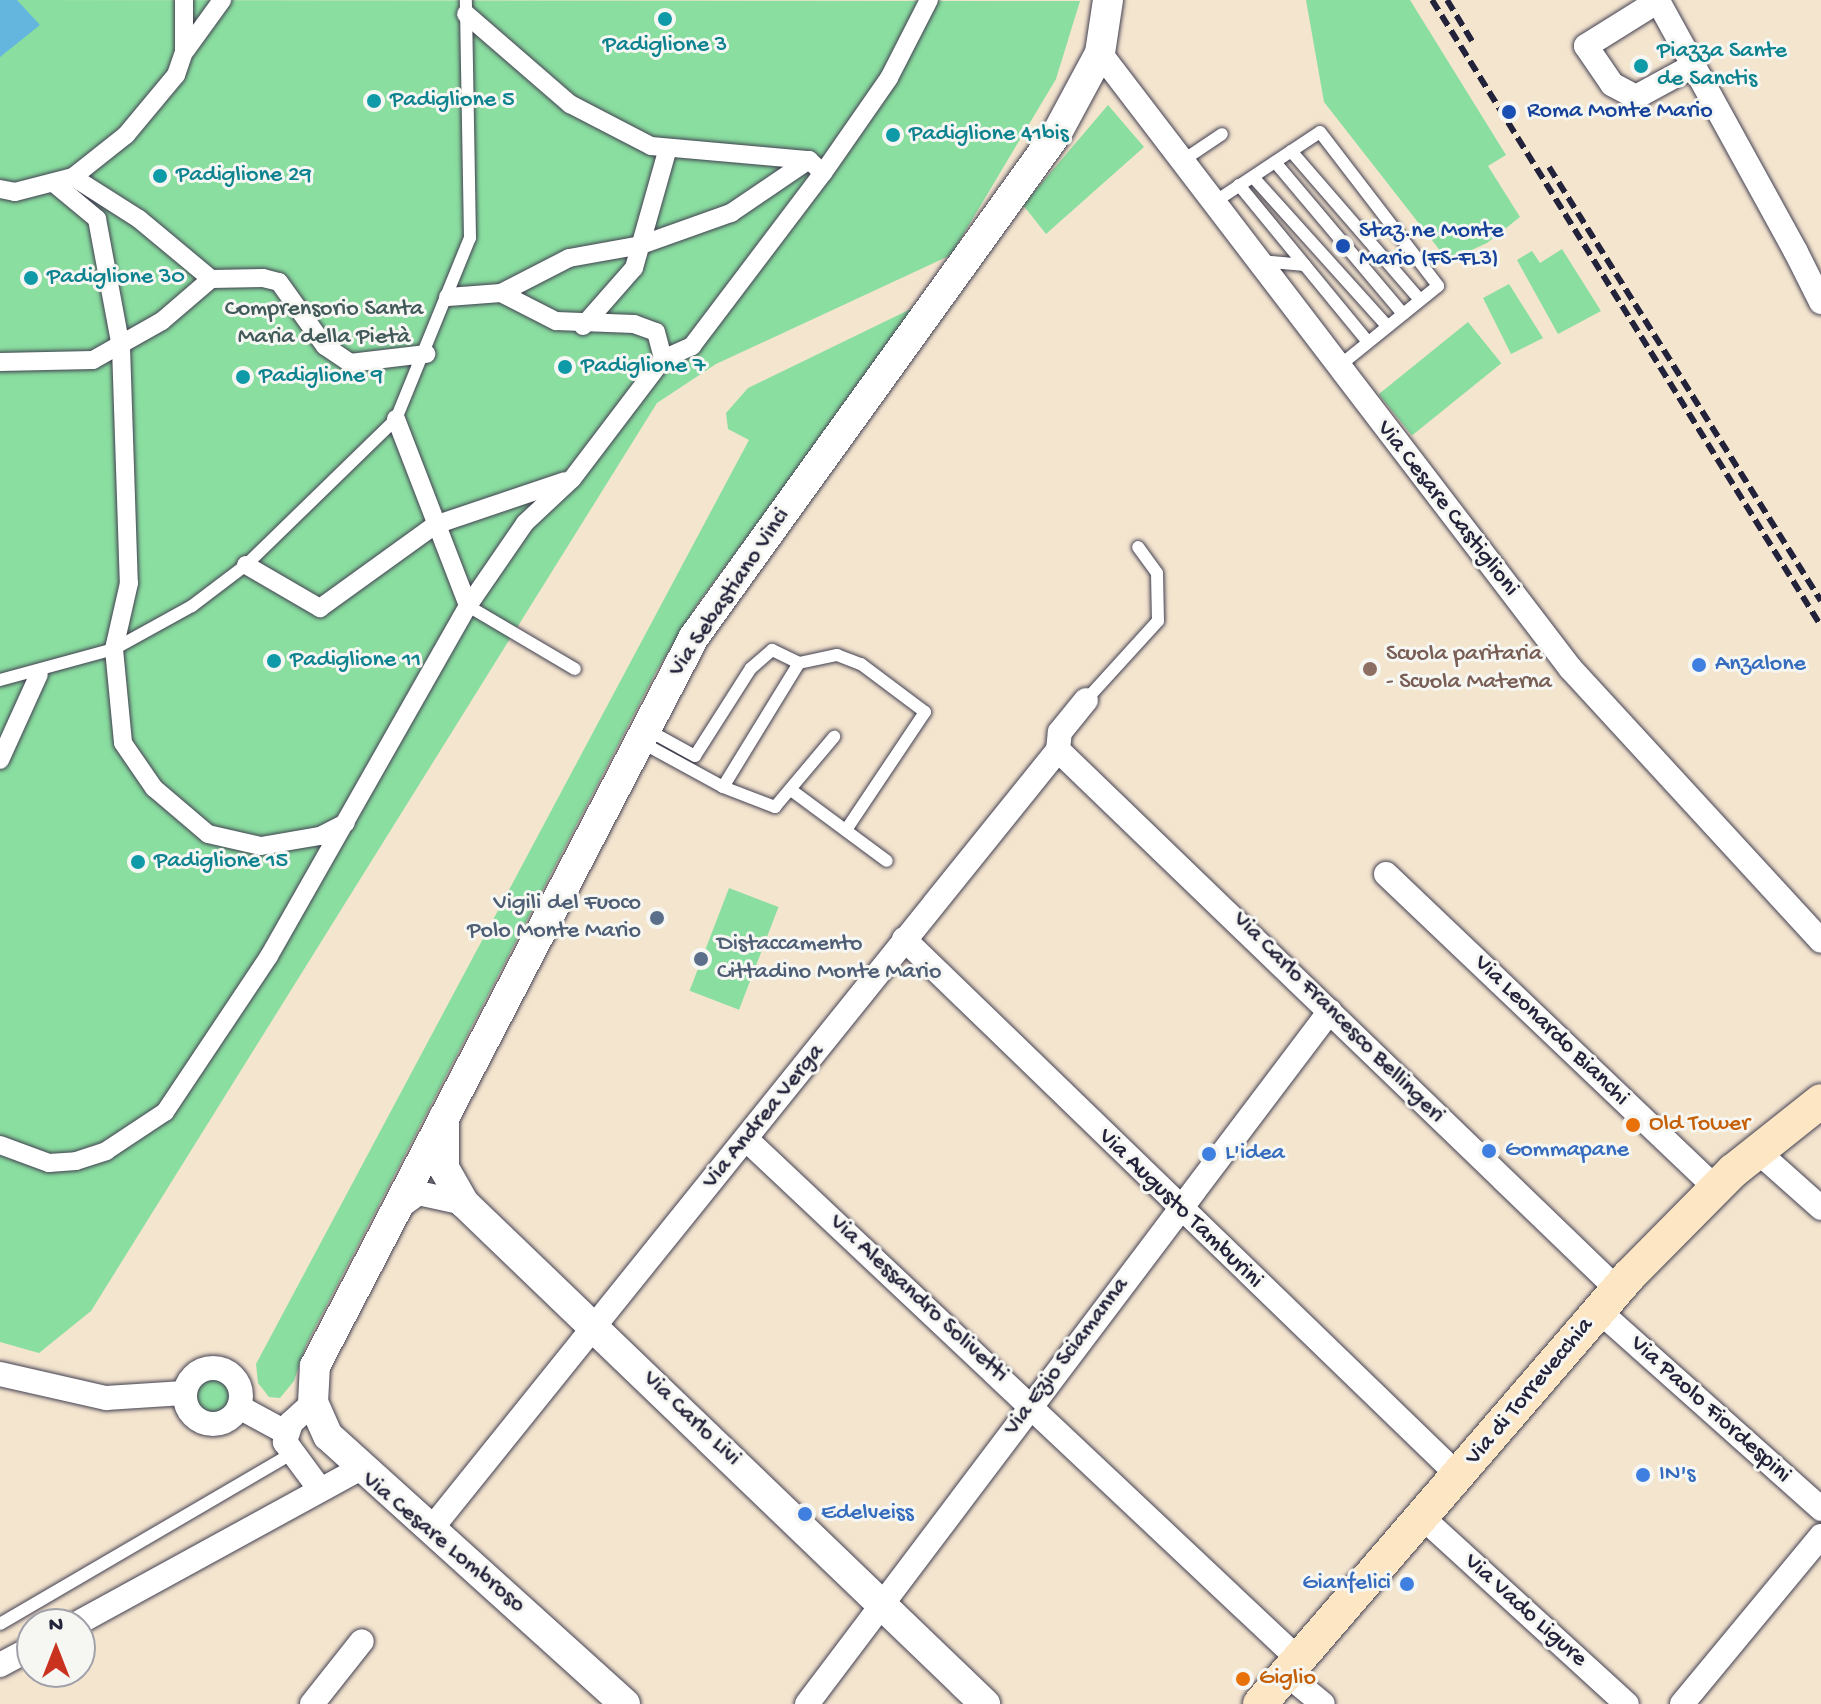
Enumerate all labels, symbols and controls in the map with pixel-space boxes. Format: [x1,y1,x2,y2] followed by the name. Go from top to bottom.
[656,10,674,28] marker: Padiglione 3
[603,32,727,60] place label: Padiglione 3
[1657,38,1787,94] place label: Piazza Sante de Sanctis
[1632,57,1650,75] marker: Piazza Sante de Sanctis
[390,87,515,115] place label: Padiglione 5
[365,92,383,110] marker: Padiglione 5
[1527,98,1713,126] place label: Roma Monte Mario
[1498,101,1520,123] marker: Roma Monte Mario
[909,121,1069,149] place label: Padiglione 41bis
[884,126,902,144] marker: Padiglione 41bis
[176,162,312,190] place label: Padiglione 29
[151,167,169,185] marker: Padiglione 29
[1359,218,1504,274] place label: Staz.ne Monte Mario (FS-FL3)
[1334,237,1352,255] marker: Staz.ne Monte Mario (FS-FL3)
[47,264,185,292] place label: Padiglione 30
[22,269,40,287] marker: Padiglione 30
[225,296,423,352] park label: Comprensorio Santa Maria della Pietà
[581,353,705,381] place label: Padiglione 7
[556,358,574,376] marker: Padiglione 7
[259,363,383,391] place label: Padiglione 9
[234,368,252,386] marker: Padiglione 9
[1369,415,1525,603] street label: Via Cesare Castiglioni
[663,503,797,683] street label: Via Sebastiano Vinci
[1386,641,1552,697] place label: Scuola paritaria - Scuola Materna
[290,647,421,675] place label: Padiglione 11
[1715,651,1806,679] place label: Anzalone
[265,652,283,670] marker: Padiglione 11
[1690,656,1708,674] marker: Anzalone
[1361,660,1379,678] marker: Scuola paritaria - Scuola Materna
[154,848,288,876] place label: Padiglione 15
[129,853,147,871] marker: Padiglione 15
[467,890,641,946] place label: Vigili del Fuoco Polo Monte Mario
[1226,906,1450,1130] street label: Via Carlo Francesco Bellingeri
[648,909,666,927] marker: Vigili del Fuoco Polo Monte Mario
[717,931,941,987] place label: Distaccamento Cittadino Monte Mario
[1467,949,1635,1113] street label: Via Leonardo Bianchi
[692,950,710,968] marker: Distaccamento Cittadino Monte Mario
[697,1039,831,1195] street label: Via Andrea Verga
[1649,1111,1750,1139] place label: Old Tower
[1624,1116,1642,1134] marker: Old Tower
[1091,1123,1269,1295] street label: Via Augusto Tamburini
[1505,1137,1629,1165] place label: Gommapane
[1225,1140,1285,1168] place label: L'idea
[1480,1142,1498,1160] marker: Gommapane
[1200,1145,1218,1163] marker: L'idea
[822,1209,1014,1389] street label: Via Alessandro Solivetti
[998,1272,1136,1442] street label: Via Ezio Sciamanna
[1460,1312,1600,1472] street label: Via di Torrevecchia
[1623,1330,1797,1490] street label: Via Paolo Fiordespini
[636,1365,746,1473] street label: Via Carlo Livi
[1659,1461,1695,1489] place label: IN's
[355,1466,531,1620] street label: Via Cesare Lombroso
[1634,1466,1652,1484] marker: IN's
[821,1500,914,1528] place label: Edelveiss
[796,1505,814,1523] marker: Edelveiss
[1457,1548,1593,1674] street label: Via Vado Ligure
[1302,1570,1391,1598] place label: Gianfelici
[1398,1575,1416,1593] marker: Gianfelici
[16,1608,96,1688] north arrow
[49,1613,63,1639] text: N
[1259,1665,1316,1693] place label: Giglio
[1234,1670,1252,1688] marker: Giglio

